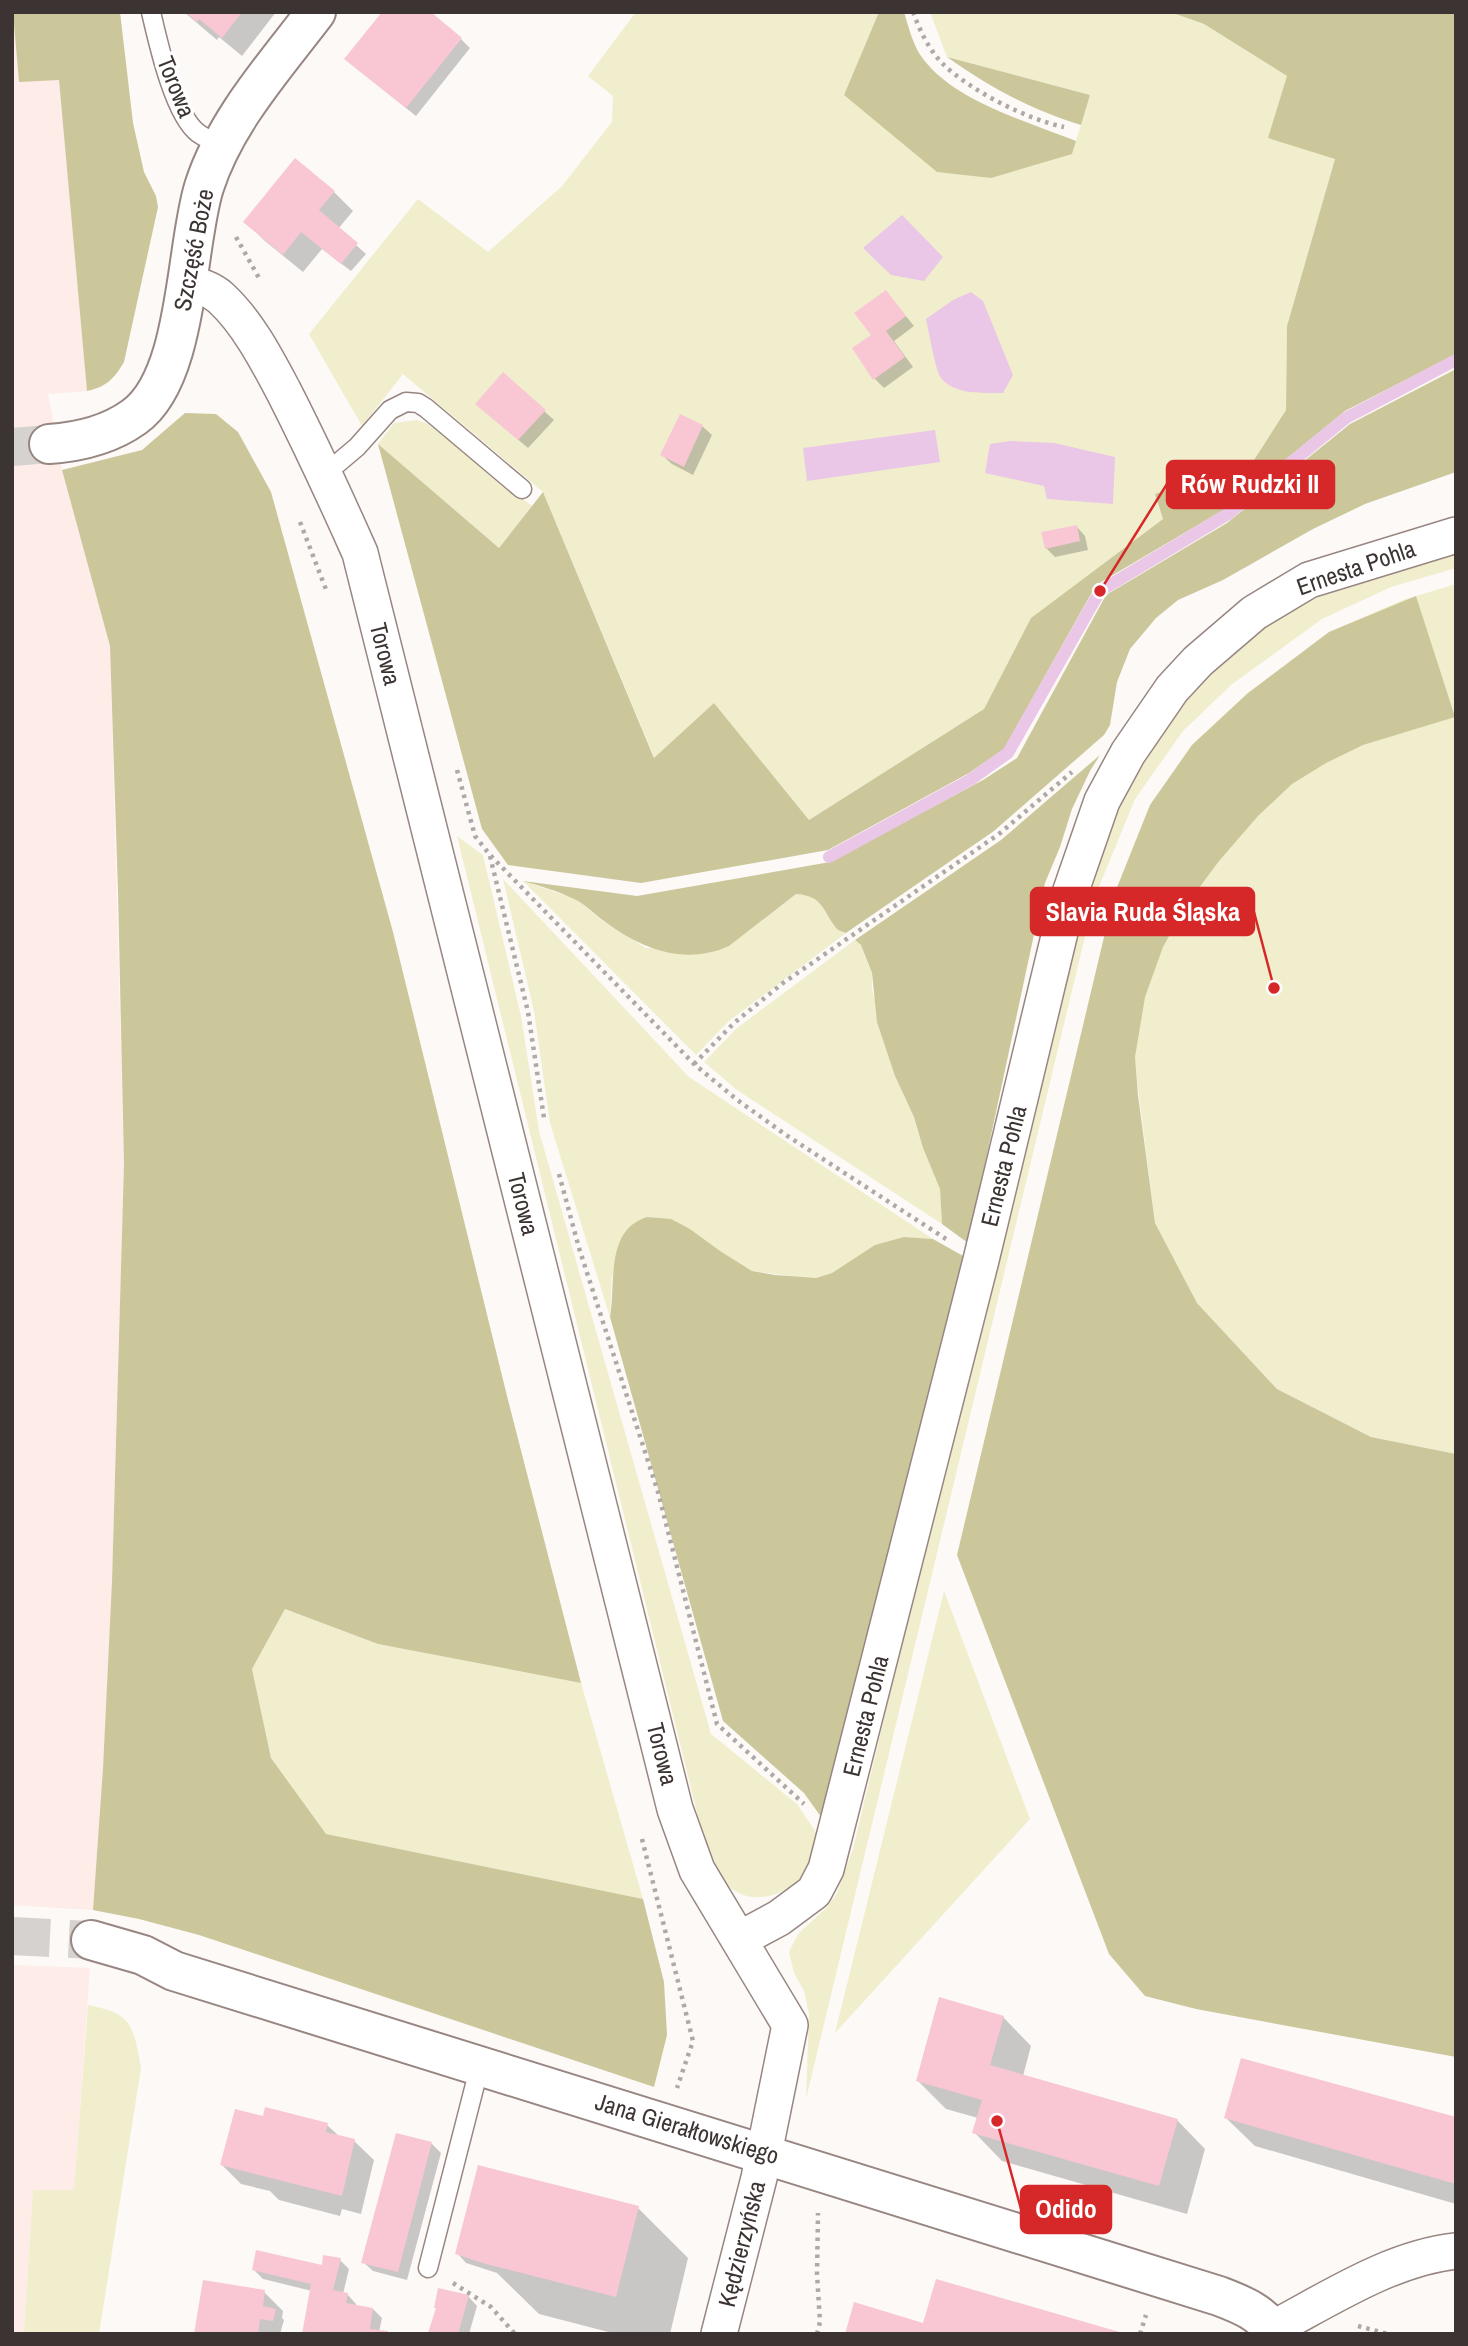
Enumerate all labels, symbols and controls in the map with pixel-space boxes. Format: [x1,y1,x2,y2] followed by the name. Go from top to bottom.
[150,51,204,122] street label: Torowa
[166,186,221,314] street label: Szczęść Boże
[1167,461,1334,508] callout: Rów Rudzki II
[1181,466,1319,501] text: Rów Rudzki II
[1292,532,1419,602] street label: Ernesta Pohla
[363,619,409,688] street label: Torowa
[1031,888,1254,935] callout: Slavia Ruda Śląska
[1046,894,1240,929] text: Slavia Ruda Śląska
[973,1102,1034,1230] street label: Ernesta Pohla
[501,1169,547,1238] street label: Torowa
[835,1652,896,1780] street label: Ernesta Pohla
[640,1719,686,1788] street label: Torowa
[592,2085,783,2171] street label: Jana Gierałtowskiego
[710,2177,772,2310] street label: Kędzierzyńska
[1021,2186,1111,2233] callout: Odido
[1035,2191,1097,2226] text: Odido

